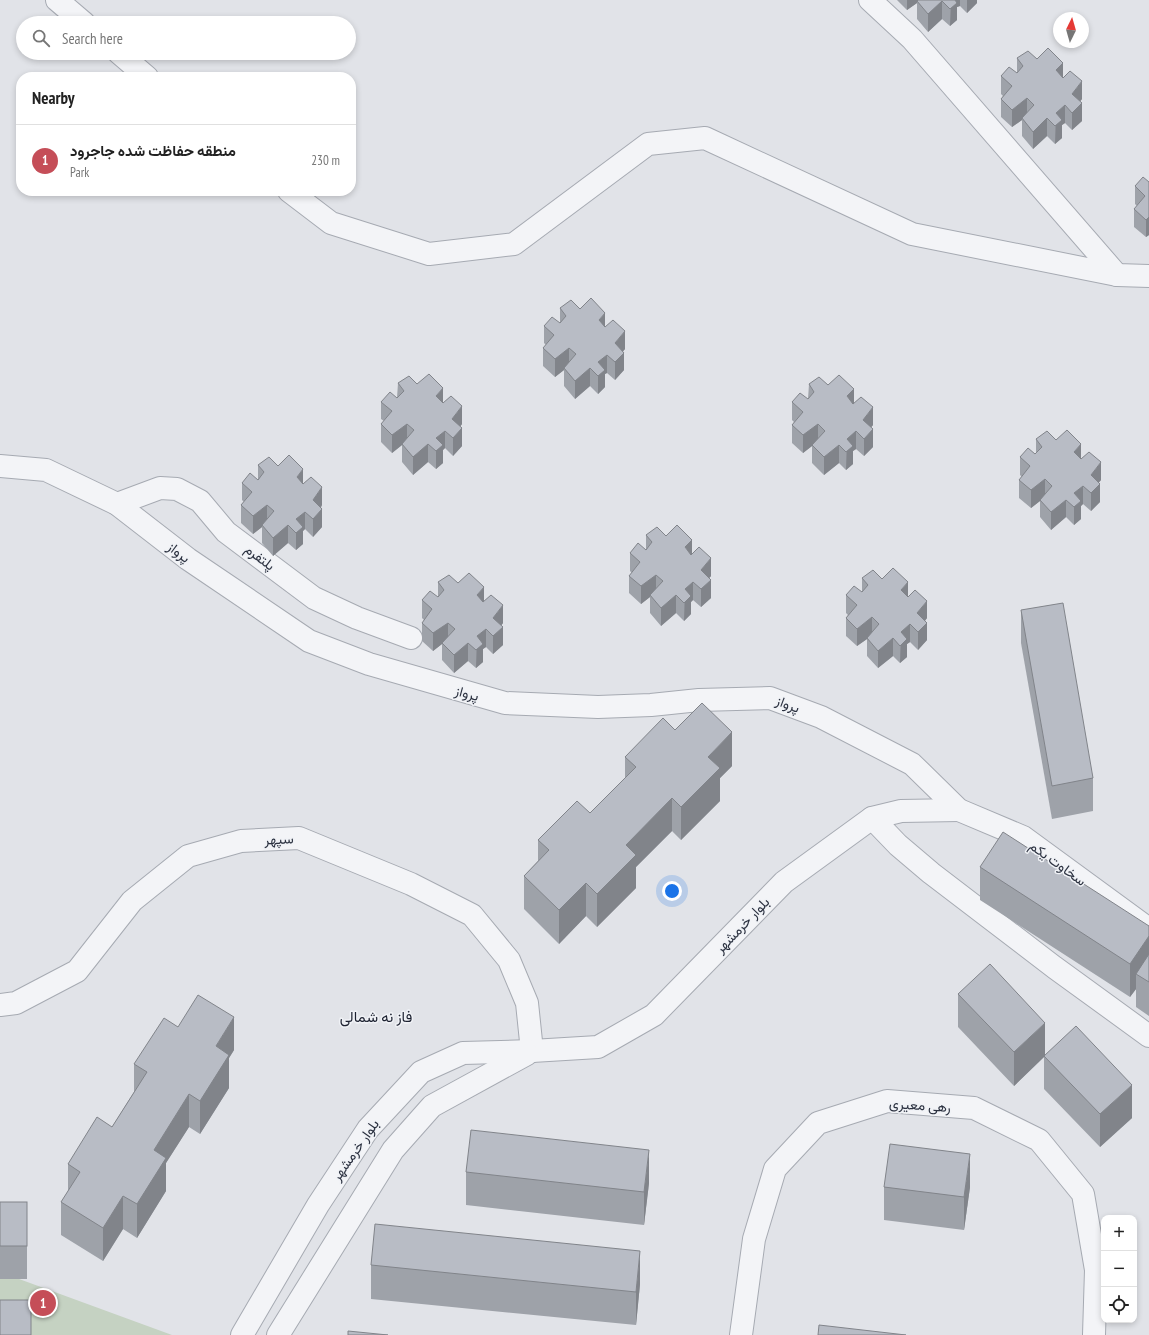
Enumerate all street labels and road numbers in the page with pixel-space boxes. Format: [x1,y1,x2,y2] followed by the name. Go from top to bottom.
[162,537,194,567] street label: پرواز
[241,540,279,575] street label: پلتفرم
[452,681,481,706] street label: پرواز
[772,691,803,718] street label: پرواز
[263,829,294,850] street label: سپهر
[1026,836,1090,890] street label: سخاوت یکم
[710,893,773,958] street label: بلوار خرمشهر
[889,1094,952,1116] street label: رهی معیری
[327,1116,383,1185] street label: بلوار خرمشهر

